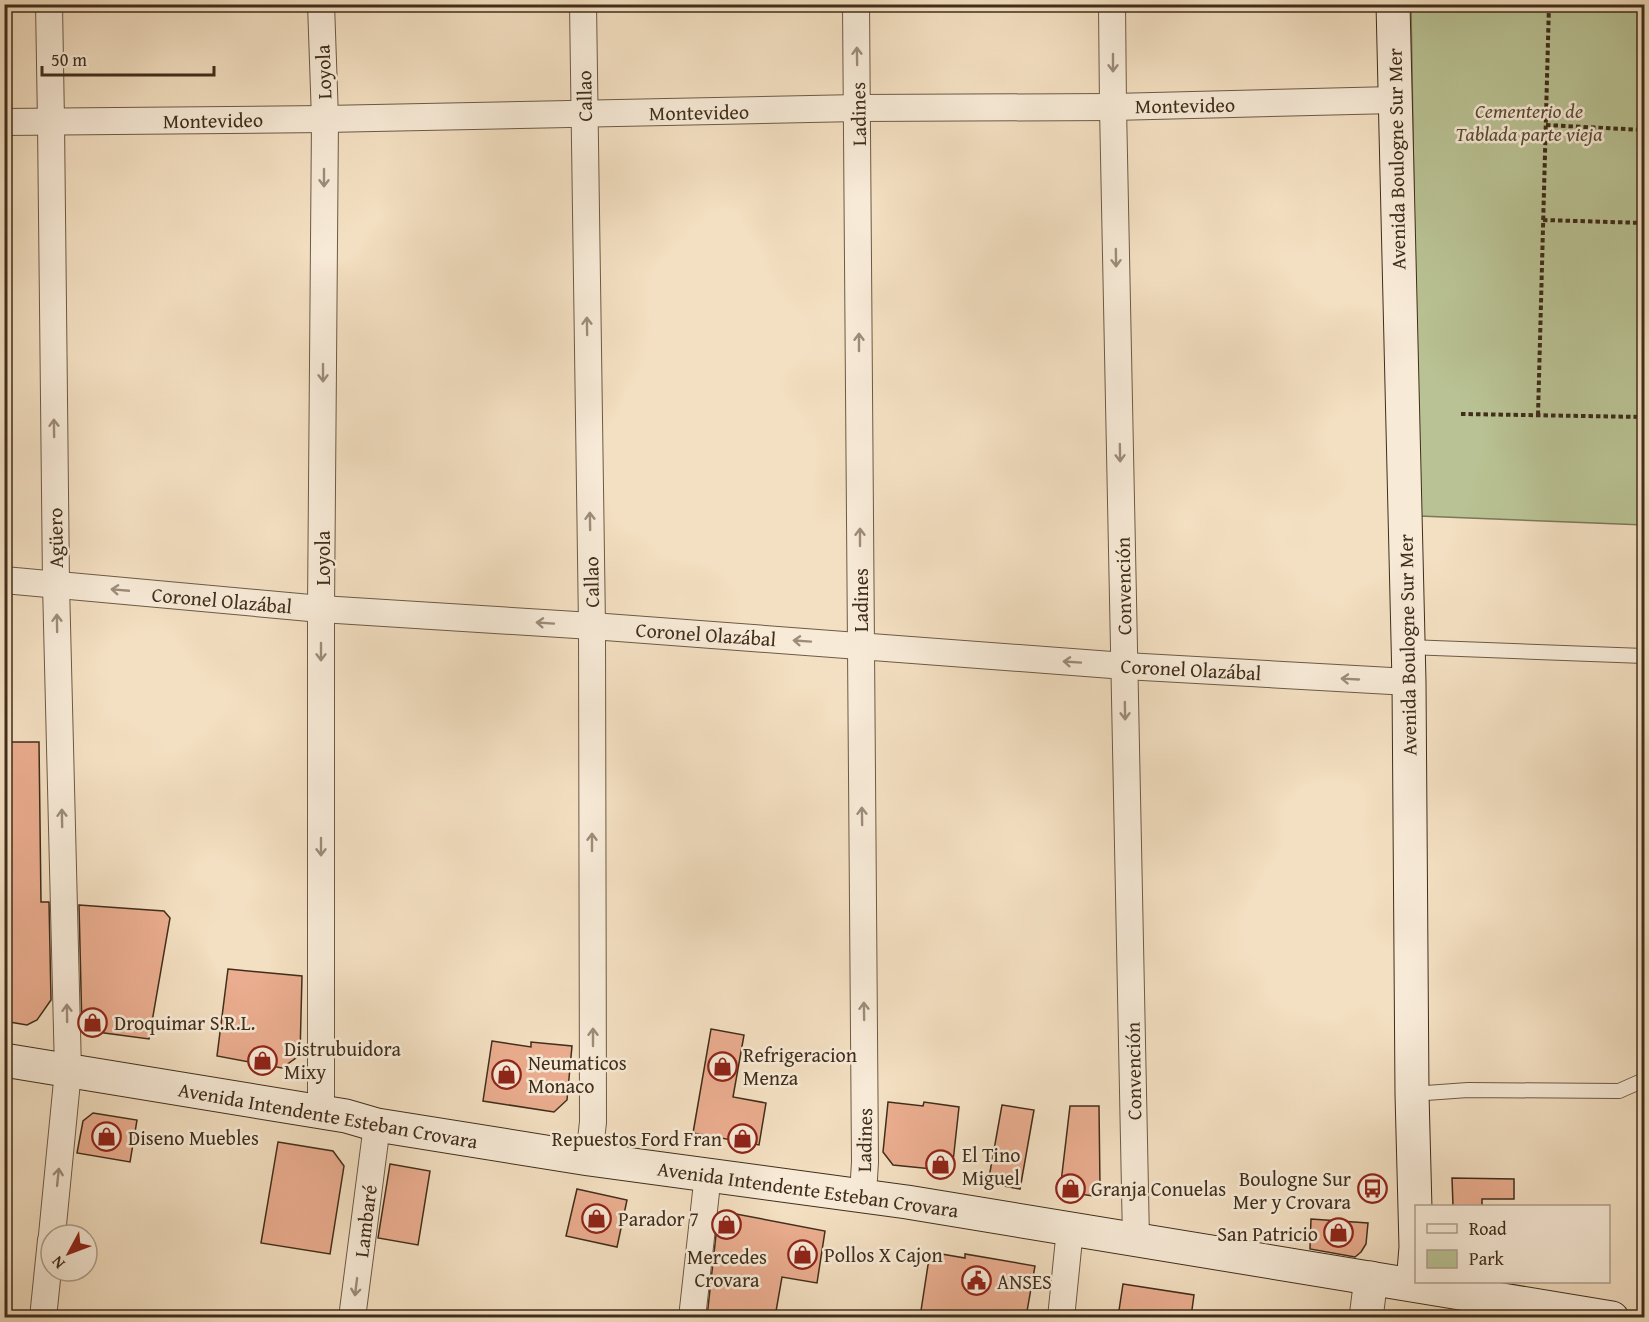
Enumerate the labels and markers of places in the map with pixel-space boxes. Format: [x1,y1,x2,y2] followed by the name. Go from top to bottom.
[77,1006,109,1038] shop icon: Droquimar S.R.L.
[114,1008,255,1037] place label: Droquimar S.R.L.
[284,1034,402,1086] place label: Distrubuidora Mixy
[743,1040,857,1092] place label: Refrigeracion Menza
[247,1044,279,1076] shop icon: Distrubuidora Mixy
[528,1048,627,1100] place label: Neumaticos Monaco
[706,1050,738,1082] shop icon: Refrigeracion Menza
[491,1058,523,1090] shop icon: Neumaticos Monaco
[91,1121,123,1153] shop icon: Diseno Muebles
[727,1122,759,1154] shop icon: Repuestos Ford Fran
[128,1123,259,1152] place label: Diseno Muebles
[552,1124,722,1153] place label: Repuestos Ford Fran
[962,1140,1020,1192] place label: El Tino Miguel
[925,1149,957,1181] shop icon: El Tino Miguel
[1233,1164,1352,1216] place label: Boulogne Sur Mer y Crovara
[1054,1172,1086,1204] shop icon: Granja Conuelas
[1356,1173,1388,1205] bus stop icon: Boulogne Sur Mer y Crovara
[1091,1174,1226,1203] place label: Granja Conuelas
[581,1202,613,1234] shop icon: Parador 7
[618,1204,699,1233] place label: Parador 7
[711,1209,743,1241] shop icon: Mercedes Crovara
[1323,1217,1355,1249] shop icon: San Patricio
[1217,1219,1318,1248] place label: San Patricio
[787,1238,819,1270] shop icon: Pollos X Cajon
[824,1240,943,1269] place label: Pollos X Cajon
[687,1242,767,1294] place label: Mercedes Crovara
[960,1265,992,1297] public building icon: ANSES
[997,1267,1052,1296] place label: ANSES

